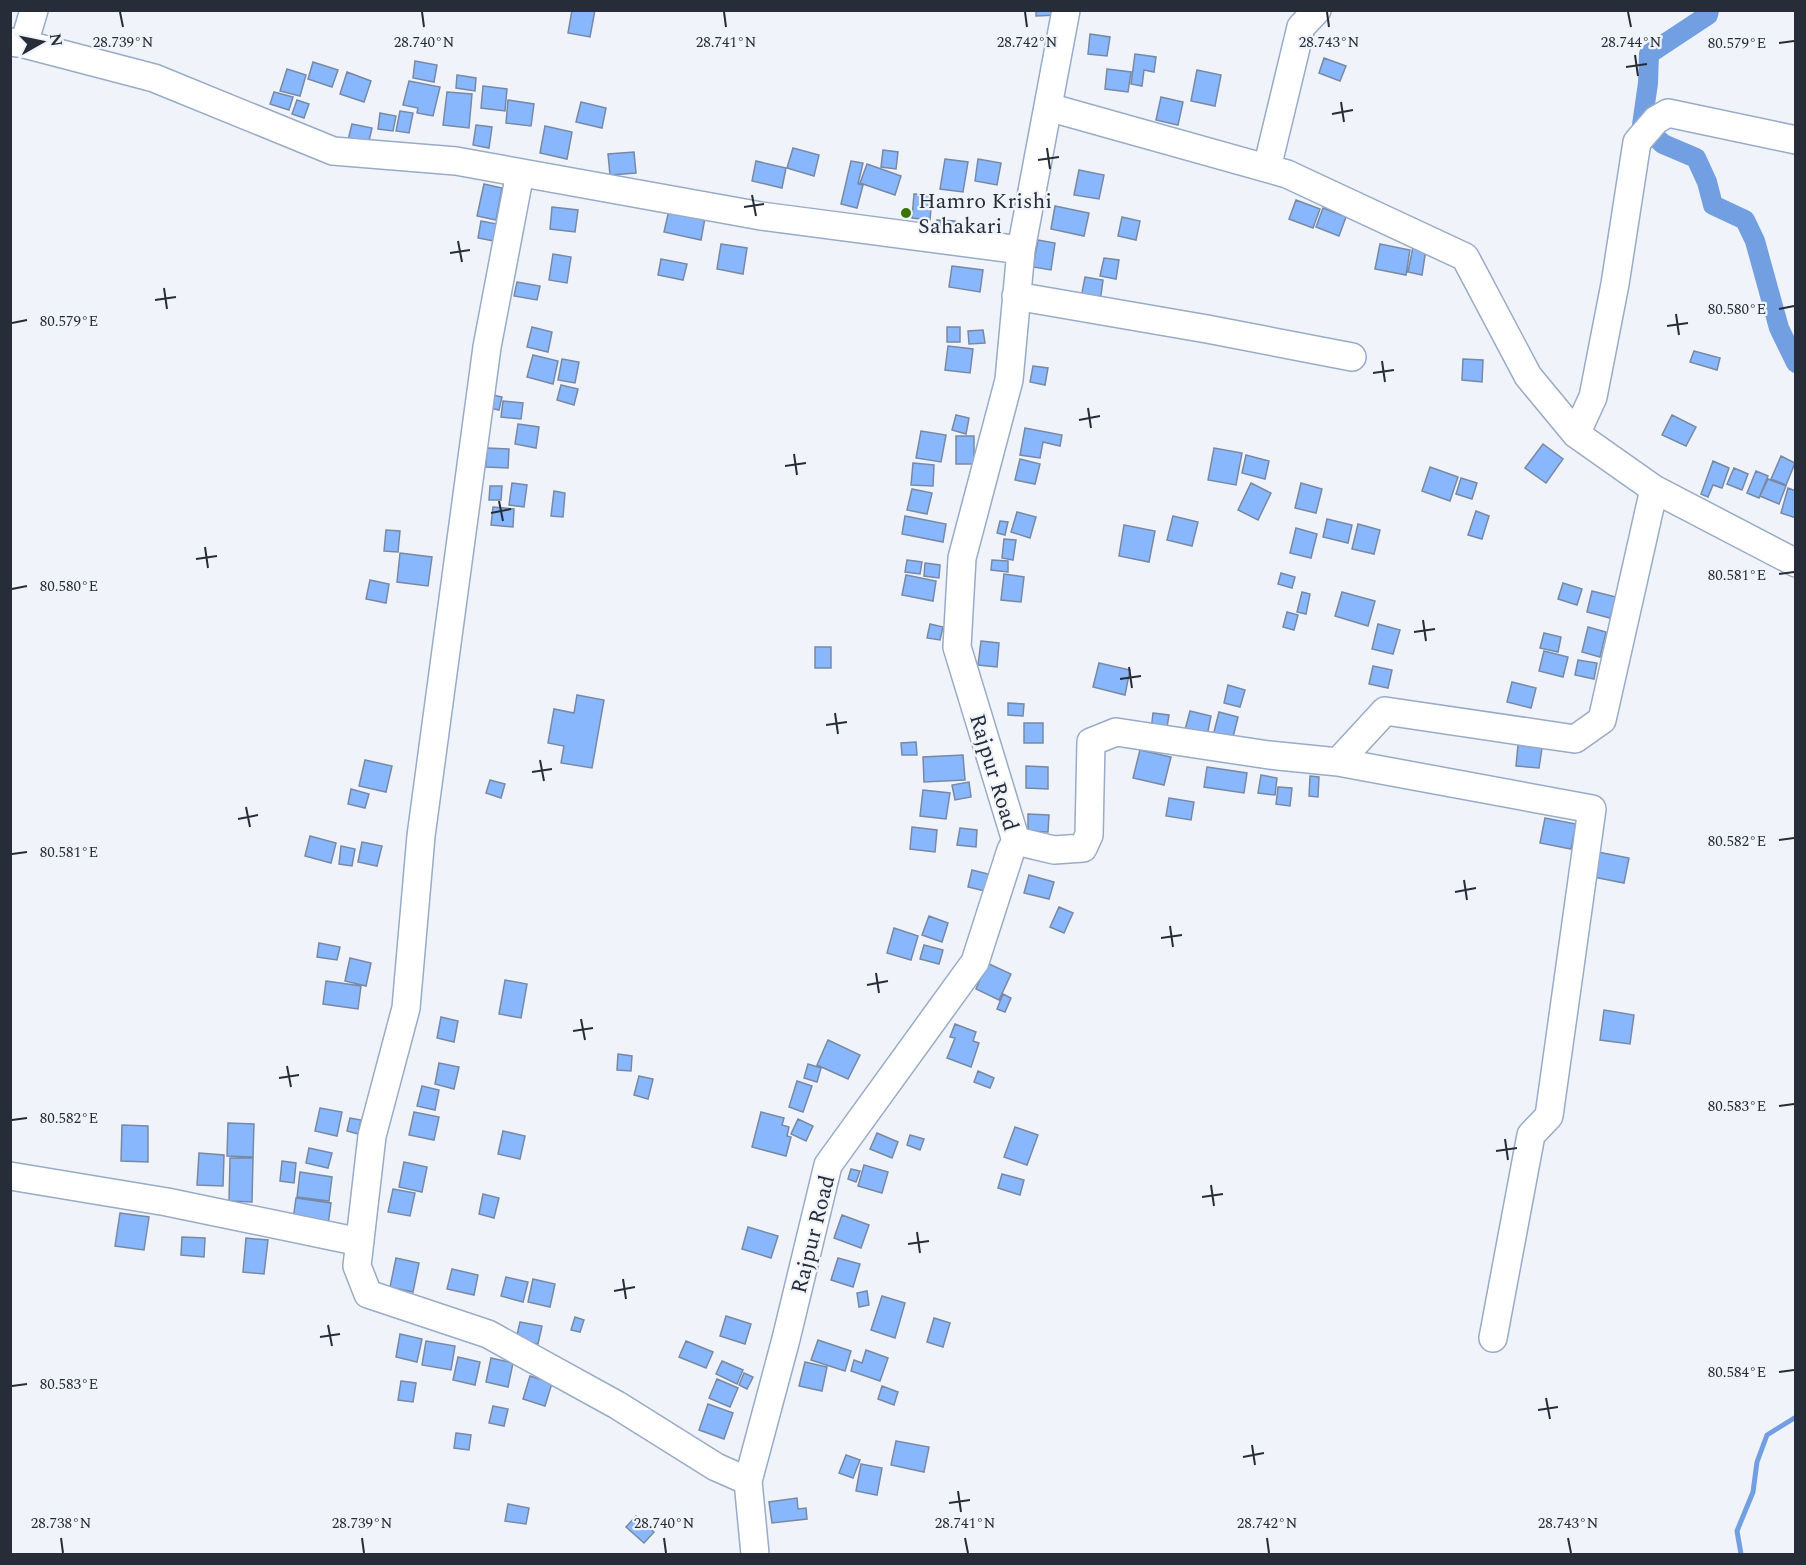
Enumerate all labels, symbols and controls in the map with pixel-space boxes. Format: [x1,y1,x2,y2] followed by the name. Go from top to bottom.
[12,12,72,72] north arrow
[43,31,69,48] text: N
[93,31,153,54] text: 28.739°N
[394,31,454,54] text: 28.740°N
[696,31,756,54] text: 28.741°N
[997,31,1057,54] text: 28.742°N
[1299,31,1359,54] text: 28.743°N
[1601,31,1661,54] text: 28.744°N
[1708,32,1766,55] text: 80.579°E
[918,185,1052,243] place label: Hamro Krishi Sahakari
[899,206,913,220] marker: Hamro Krishi Sahakari
[1708,298,1766,321] text: 80.580°E
[40,310,98,333] text: 80.579°E
[1708,564,1766,587] text: 80.581°E
[40,575,98,598] text: 80.580°E
[960,710,1027,835] street label: Rajpur Road
[1708,830,1766,853] text: 80.582°E
[40,841,98,864] text: 80.581°E
[1708,1095,1766,1118] text: 80.583°E
[40,1107,98,1130] text: 80.582°E
[783,1172,844,1297] street label: Rajpur Road
[1708,1361,1766,1384] text: 80.584°E
[40,1373,98,1396] text: 80.583°E
[31,1512,91,1535] text: 28.738°N
[332,1512,392,1535] text: 28.739°N
[634,1512,694,1535] text: 28.740°N
[935,1512,995,1535] text: 28.741°N
[1237,1512,1297,1535] text: 28.742°N
[1538,1512,1598,1535] text: 28.743°N

